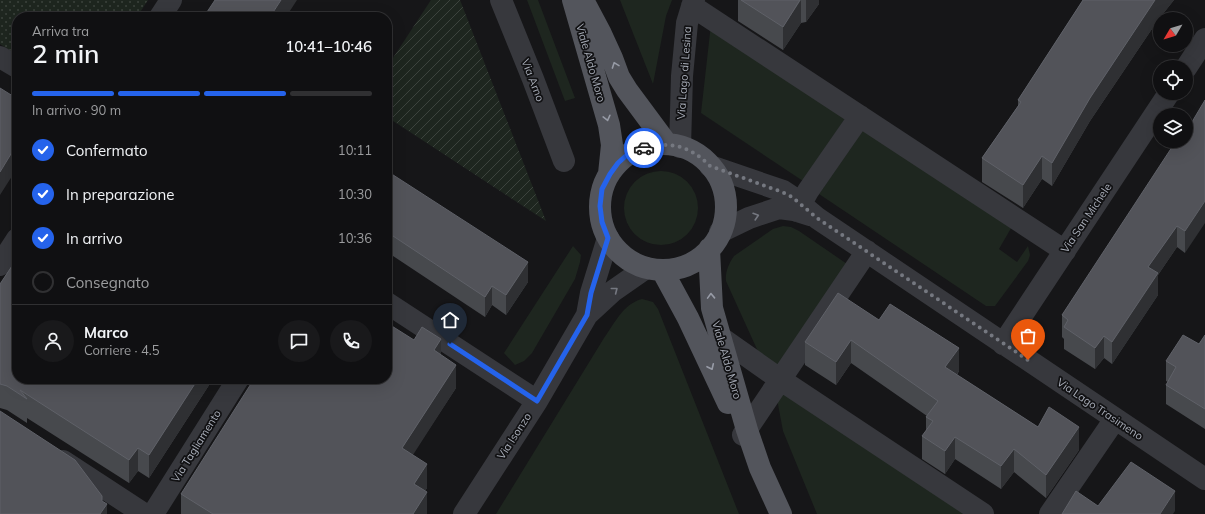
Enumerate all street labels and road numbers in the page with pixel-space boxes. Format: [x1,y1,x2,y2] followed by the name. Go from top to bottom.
[573,22,609,104] street label: Viale Aldo Moro
[674,26,694,120] street label: Via Lago di Lesina
[518,57,548,103] street label: Via Arno
[1058,180,1114,256] street label: Via San Michele
[709,319,745,401] street label: Viale Aldo Moro
[1054,375,1146,443] street label: Via Lago Trasimeno
[168,407,224,485] street label: Via Tagliamento
[494,410,534,462] street label: Via Isonzo

